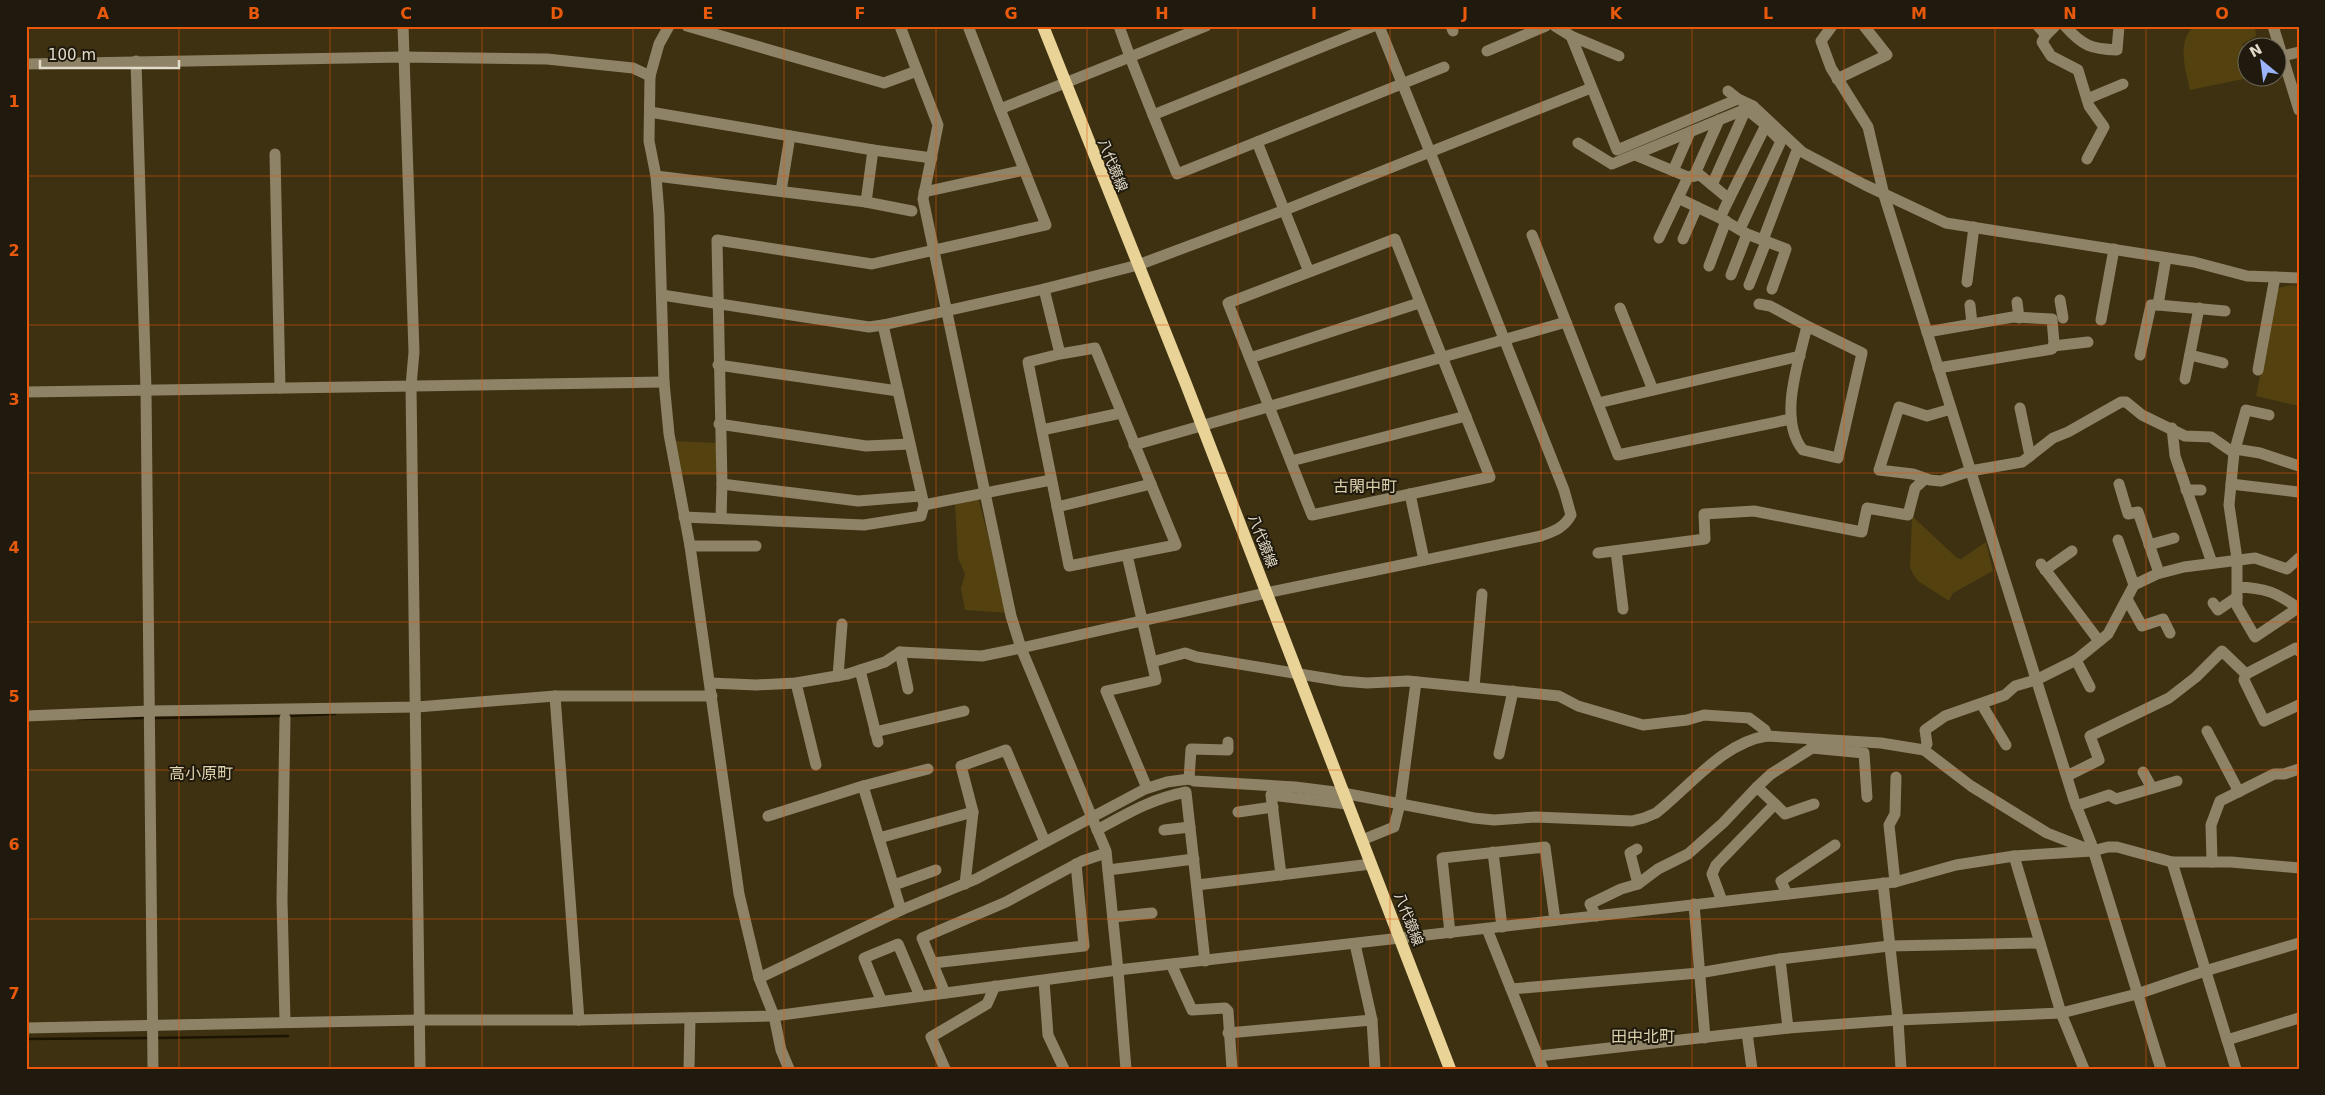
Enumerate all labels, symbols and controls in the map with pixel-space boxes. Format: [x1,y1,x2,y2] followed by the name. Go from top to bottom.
[97,4,110,23] text: A
[248,4,260,23] text: B
[400,4,412,23] text: C
[550,4,564,23] text: D
[703,4,713,23] text: E
[855,4,865,23] text: F
[1004,4,1018,23] text: G
[1155,4,1169,23] text: H
[1311,4,1317,23] text: I
[1461,4,1468,23] text: J
[1610,4,1623,23] text: K
[1763,4,1773,23] text: L
[1911,4,1927,23] text: M
[2063,4,2077,23] text: N
[2215,4,2229,23] text: O
[40,38,179,70] scale bar
[2238,38,2288,88] north arrow
[2247,41,2265,60] text: N
[48,46,96,64] text: 100 m
[8,92,20,111] text: 1
[1095,136,1131,194] street label: 八代鏡線
[8,241,20,260] text: 2
[8,390,20,409] text: 3
[1333,477,1397,496] district label: 古閑中町
[1245,512,1281,570] street label: 八代鏡線
[8,538,20,557] text: 4
[8,687,20,706] text: 5
[169,764,233,783] district label: 高小原町
[8,835,20,854] text: 6
[1391,890,1427,948] street label: 八代鏡線
[8,984,20,1003] text: 7
[1611,1027,1675,1046] district label: 田中北町

